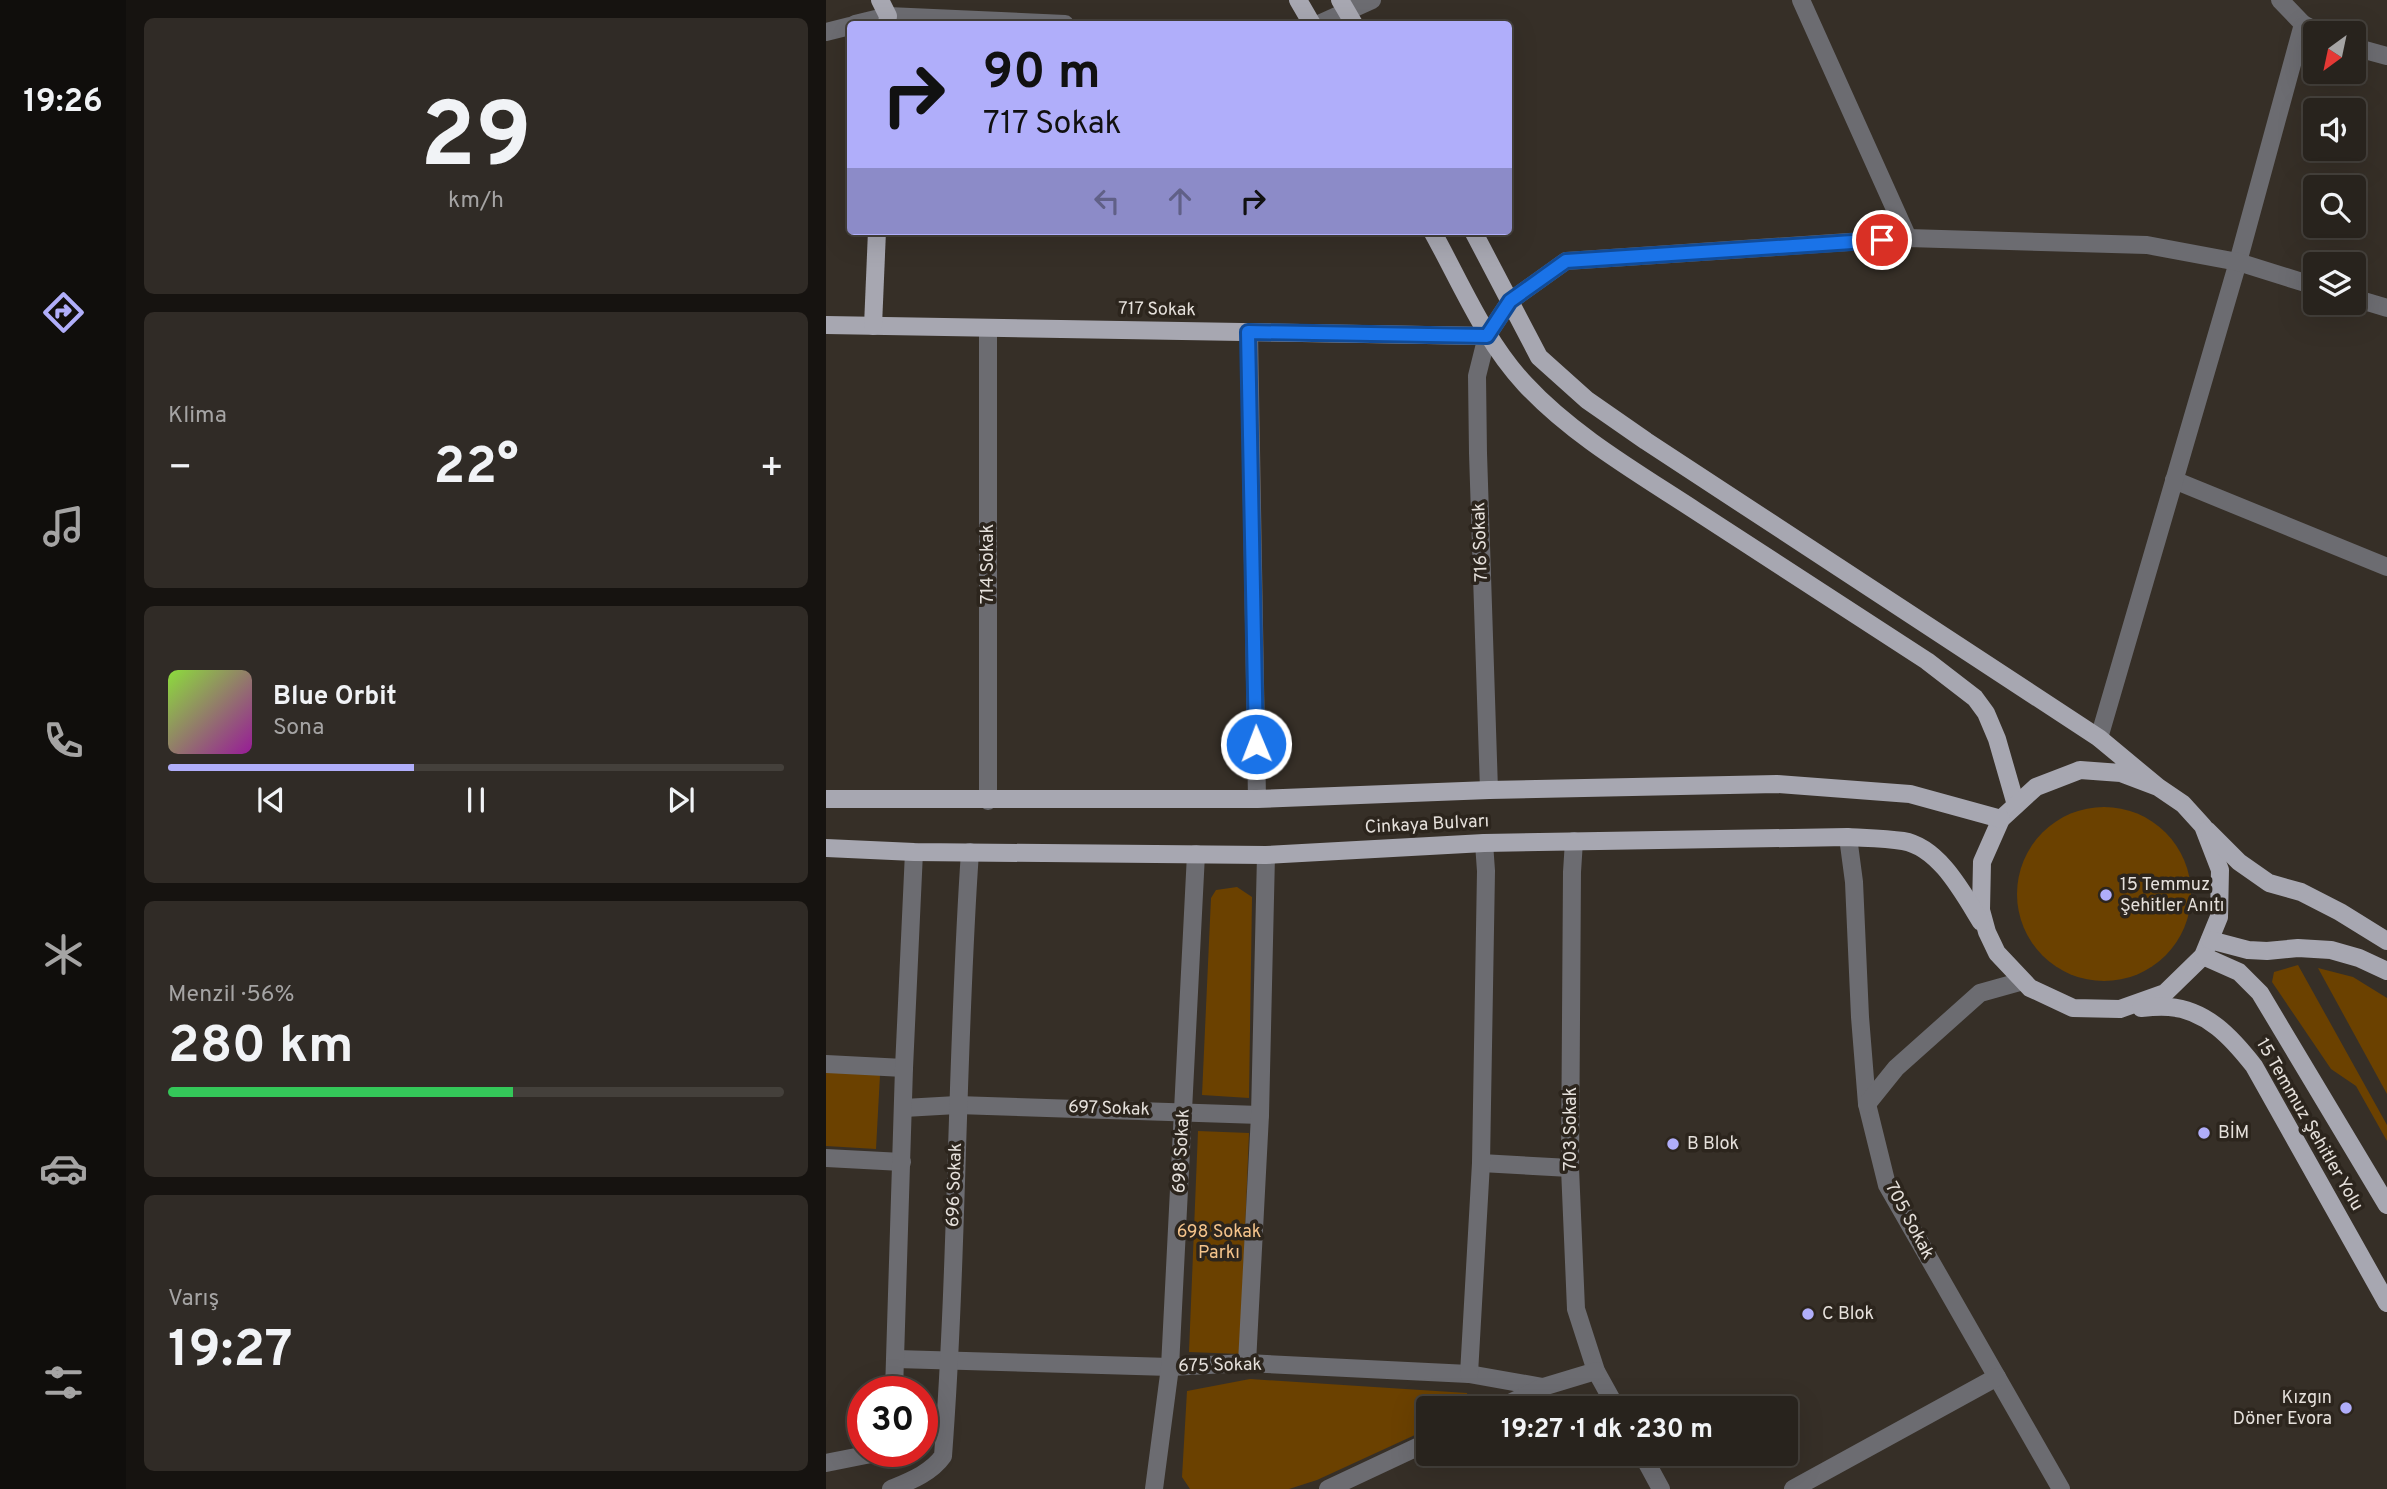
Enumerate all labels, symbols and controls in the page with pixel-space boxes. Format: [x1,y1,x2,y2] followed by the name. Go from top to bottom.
[2303,21,2366,84] north arrow
[2303,21,2366,315] map controls
[983,44,1101,106] text: 90 m
[868,49,959,140] icon: right
[23,83,103,123] text: 19:26
[420,84,532,199] text: 29
[2303,98,2366,161] button: sound
[983,105,1121,145] text: 717 Sokak
[2303,175,2366,238] button: search
[1088,182,1126,220] icon: left
[1161,182,1199,220] icon: ahead
[1234,182,1272,220] icon: right
[448,187,504,216] text: km/h
[1852,210,1912,270] pin
[1863,221,1901,259] icon: arrive
[2303,252,2366,315] button: layers
[39,288,88,337] icon: directions
[1118,298,1196,322] street label: 717 Sokak
[168,402,227,431] text: Klima
[433,436,519,502] text: 22°
[168,445,193,494] text: −
[759,445,784,494] text: +
[39,502,88,551] icon: music
[1468,502,1494,582] street label: 716 Sokak
[977,524,1000,604] street label: 714 Sokak
[273,681,397,714] text: Blue Orbit
[1219,707,1293,781] position arrow
[273,714,324,743] text: Sona
[39,716,88,765] icon: phone
[252,781,290,819] icon: previous
[457,781,495,819] icon: pause
[662,781,700,819] icon: next
[1364,810,1490,840] street label: Cinkaya Bulvarı
[2120,874,2224,918] place label: 15 Temmuz Şehitler Anıtı
[2098,887,2114,903] marker: 15 Temmuz Şehitler Anıtı
[39,930,88,979] icon: climate
[168,981,294,1010] text: Menzil · 56%
[168,1015,354,1081] text: 280 km
[2250,1035,2368,1215] street label: 15 Temmuz Şehitler Yolu
[1560,1087,1583,1171] street label: 703 Sokak
[1068,1096,1150,1122] street label: 697 Sokak
[1168,1108,1196,1194] street label: 698 Sokak
[2218,1120,2249,1145] place label: BİM
[2196,1125,2212,1141] marker: BİM
[1687,1133,1739,1156] place label: B Blok
[1665,1136,1681,1152] marker: B Blok
[942,1142,968,1228] street label: 696 Sokak
[39,1144,88,1193] icon: car
[1879,1178,1939,1264] street label: 705 Sokak
[1177,1221,1261,1265] park label: 698 Sokak Parkı
[168,1285,219,1314] text: Varış
[1822,1303,1874,1326] place label: C Blok
[1800,1306,1816,1322] marker: C Blok
[168,1319,293,1385] text: 19:27
[1178,1354,1262,1378] street label: 675 Sokak
[39,1358,88,1407] icon: filters
[847,1376,938,1467] speed limit sign: 30
[2233,1387,2332,1431] place label: Kızgın Döner Evora
[2338,1400,2354,1416] marker: Kızgın Döner Evora
[1501,1414,1713,1447] text: 19:27 · 1 dk · 230 m

